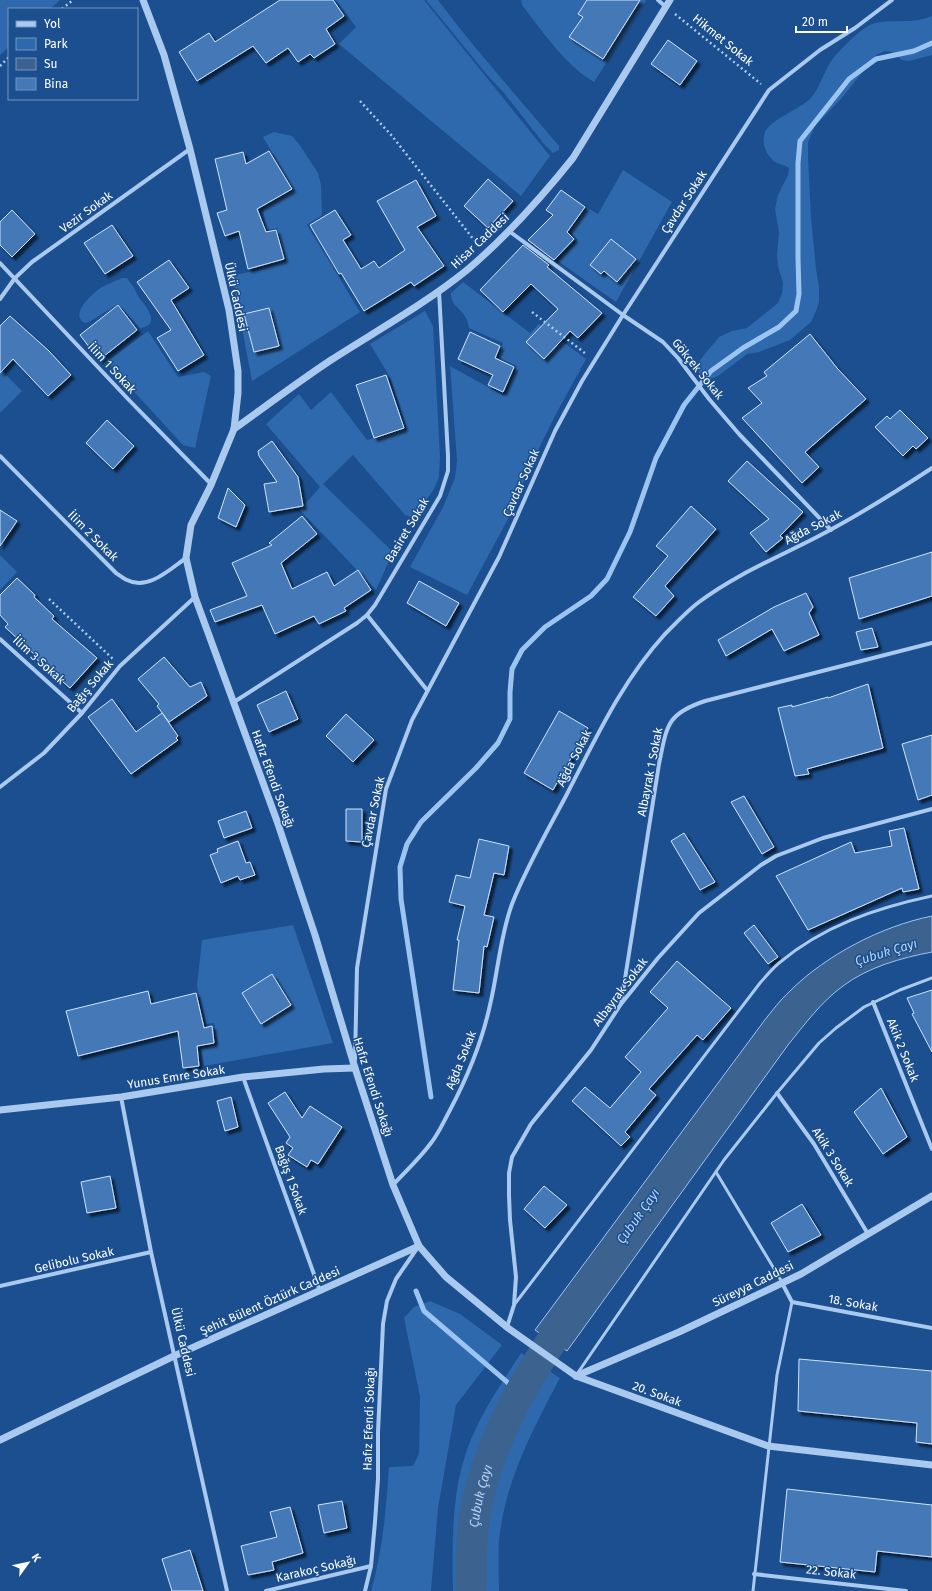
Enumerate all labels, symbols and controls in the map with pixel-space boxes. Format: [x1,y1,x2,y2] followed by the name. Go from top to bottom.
[8,8,138,100] legend
[796,8,847,34] scale bar
[690,11,757,69] street label: Hikmet Sokak
[802,15,828,29] text: 20 m
[44,17,61,31] text: Yol
[44,37,68,51] text: Park
[44,57,58,71] text: Su
[44,77,68,91] text: Bina
[658,167,710,236] street label: Çavdar Sokak
[57,188,116,236] street label: Vezir Sokak
[448,211,512,271] street label: Hisar Caddesi
[222,261,252,333] street label: Ülkü Caddesi
[669,336,727,403] street label: Gökçek Sokak
[85,339,140,397] street label: İlim 1 Sokak
[500,446,542,519] street label: Çavdar Sokak
[382,494,432,565] street label: Basiret Sokak
[782,506,845,547] street label: Ağda Sokak
[65,507,122,565] street label: İlim 2 Sokak
[10,632,69,688] street label: İlim 3 Sokak
[64,656,117,715] street label: Bağış Sokak
[554,726,595,789] street label: Ağda Sokak
[635,726,666,818] street label: Albayrak 1 Sokak
[249,728,297,830] street label: Hafız Efendi Sokağı
[359,774,388,849] street label: Çavdar Sokak
[853,935,919,969] water label: Çubuk Çayı
[590,954,651,1029] street label: Albayrak Sokak
[884,1016,922,1084] street label: Akik 2 Sokak
[443,1028,479,1091] street label: Ağda Sokak
[350,1036,396,1138] street label: Hafız Efendi Sokağı
[126,1062,227,1092] street label: Yunus Emre Sokak
[809,1125,857,1190] street label: Akik 3 Sokak
[272,1143,310,1217] street label: Bağış 1 Sokak
[613,1185,663,1247] water label: Çubuk Çayı
[33,1244,116,1276] street label: Gelibolu Sokak
[710,1258,796,1310] street label: Süreyya Caddesi
[197,1262,342,1338] street label: Şehit Bülent Öztürk Caddesi
[827,1292,880,1314] street label: 18. Sokak
[168,1306,200,1378] street label: Ülkü Caddesi
[360,1367,378,1471] street label: Hafız Efendi Sokağı
[631,1379,684,1410] street label: 20. Sokak
[466,1462,495,1528] water label: Çubuk Çayı
[8,1543,48,1583] north arrow
[29,1551,44,1565] text: K
[275,1553,357,1585] street label: Karakoç Sokağı
[805,1562,858,1582] street label: 22. Sokak

